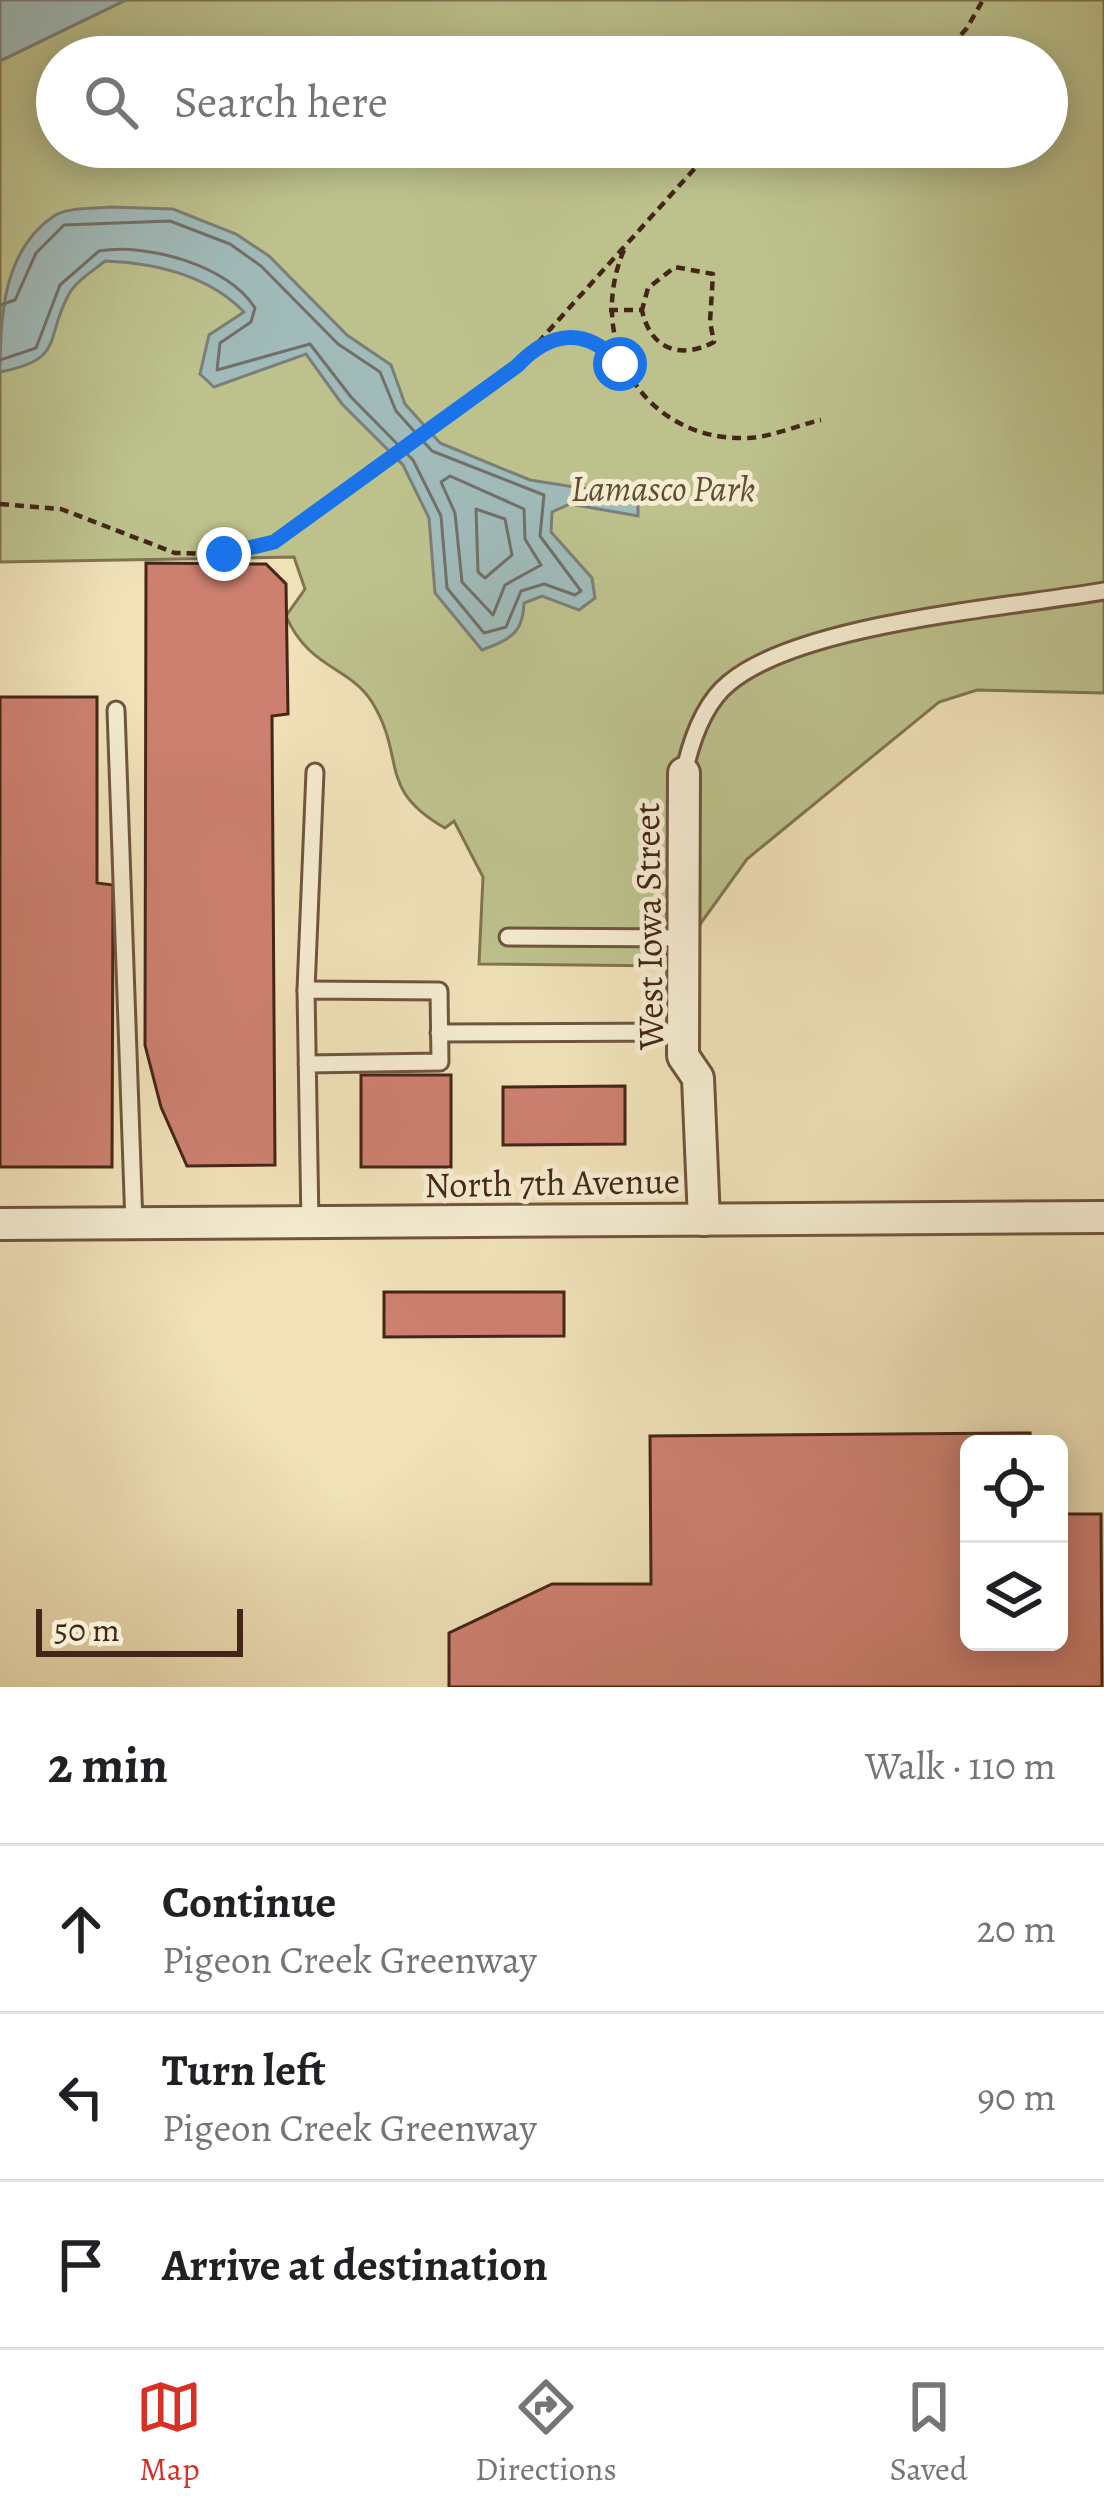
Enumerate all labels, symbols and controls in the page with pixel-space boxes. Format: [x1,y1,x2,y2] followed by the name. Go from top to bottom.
[36,36,1068,168] search box
[78,69,144,135] icon: search
[174,71,388,133] text: Search here
[593,337,647,391] route start
[571,464,755,513] park label: Lamasco Park
[197,527,251,581] route end
[622,802,675,1051] street label: West Iowa Street
[424,1156,680,1209] street label: North 7th Avenue
[960,1435,1068,1651] map controls
[960,1435,1068,1543] button: locate
[960,1543,1068,1651] button: layers
[36,1603,243,1656] scale bar
[54,1607,120,1652] text: 50 m
[48,1730,168,1800] text: 2 min
[865,1739,1056,1792] text: Walk · 110 m
[162,1871,336,1933] text: Continue
[48,1896,114,1962] icon: ahead
[977,1902,1056,1955] text: 20 m
[162,1933,537,1986] text: Pigeon Creek Greenway
[162,2039,326,2101] text: Turn left
[48,2064,114,2130] icon: left
[977,2070,1056,2123] text: 90 m
[162,2101,537,2154] text: Pigeon Creek Greenway
[48,2232,114,2298] icon: arrive
[162,2234,548,2296] text: Arrive at destination
[136,2374,202,2491] tab: Map
[475,2374,617,2491] tab: Directions
[889,2374,968,2491] tab: Saved

